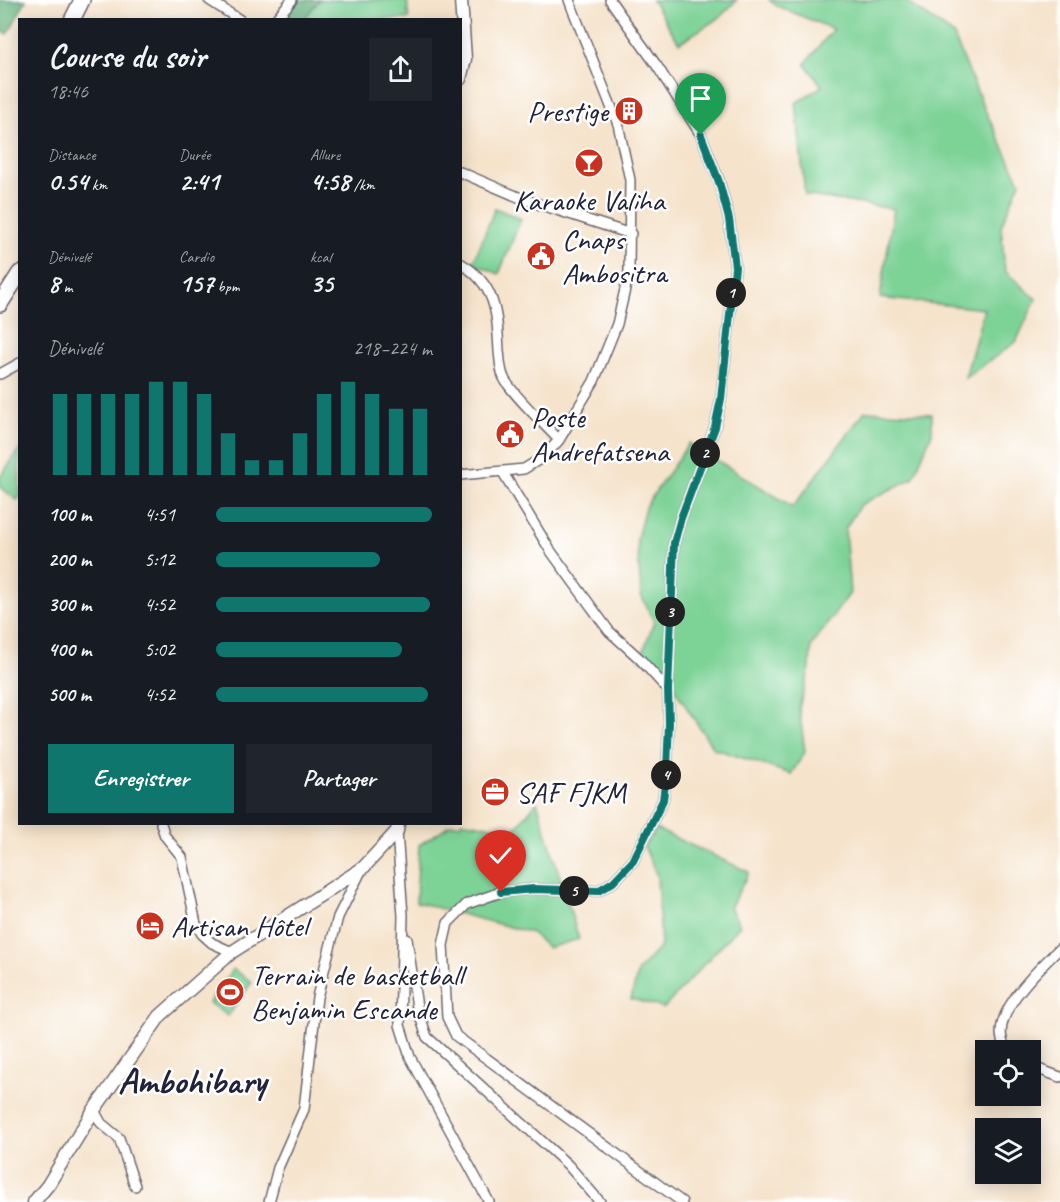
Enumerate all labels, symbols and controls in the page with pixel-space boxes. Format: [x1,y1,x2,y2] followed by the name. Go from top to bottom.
[48,35,206,77] text: Course du soir
[369,38,432,101] button: share
[675,73,726,135] pin
[48,79,88,104] text: 18:46
[684,82,717,115] icon: arrive
[527,92,610,130] place label: Prestige
[613,95,645,127] building icon: Prestige
[48,145,96,165] text: Distance
[179,145,210,165] text: Durée
[310,145,340,165] text: Allure
[573,147,605,179] bar icon: Karaoke Valiha
[48,165,88,198] text: 0.54
[179,165,219,198] text: 2:41
[310,165,350,198] text: 4:58
[88,175,107,195] text: km
[350,175,375,195] text: /km
[513,181,666,219] place label: Karaoke Valiha
[562,220,669,292] place label: Cnaps Ambositra
[525,240,557,272] public building icon: Cnaps Ambositra
[48,247,91,267] text: Dénivelé
[179,247,214,267] text: Cardio
[310,247,331,267] text: kcal
[48,267,60,300] text: 8
[179,267,214,300] text: 157
[310,267,333,300] text: 35
[60,277,73,297] text: m
[214,277,239,297] text: bpm
[716,278,746,308] pin: 1
[727,283,735,303] text: 1
[48,336,102,361] text: Dénivelé
[353,336,432,361] text: 218–224 m
[531,398,671,470] place label: Poste Andrefatsena
[494,418,526,450] public building icon: Poste Andrefatsena
[690,438,720,468] pin: 2
[701,443,709,463] text: 2
[48,502,91,527] text: 100 m
[144,502,175,527] text: 4:51
[48,547,91,572] text: 200 m
[144,547,175,572] text: 5:12
[48,592,91,617] text: 300 m
[144,592,175,617] text: 4:52
[655,597,685,627] pin: 3
[666,602,674,622] text: 3
[48,637,91,662] text: 400 m
[144,637,175,662] text: 5:02
[48,682,91,707] text: 500 m
[144,682,175,707] text: 4:52
[48,744,234,813] button: Enregistrer
[246,744,432,813] button: Partager
[651,760,681,790] pin: 4
[662,765,670,785] text: 4
[516,773,628,811] place label: SAF FJKM
[479,776,511,808] office icon: SAF FJKM
[475,830,526,892] pin
[484,839,517,872] icon: check
[559,876,589,906] pin: 5
[571,881,577,901] text: 5
[171,907,312,945] place label: Artisan Hôtel
[134,910,166,942] hotel icon: Artisan Hôtel
[251,956,468,1028] place label: Terrain de basketball Benjamin Escande
[214,976,246,1008] sports icon: Terrain de basketball Benjamin Escande
[975,1040,1041,1184] map controls
[975,1040,1041,1106] button: locate
[118,1058,270,1104] district label: Ambohibary
[975,1118,1041,1184] button: layers

